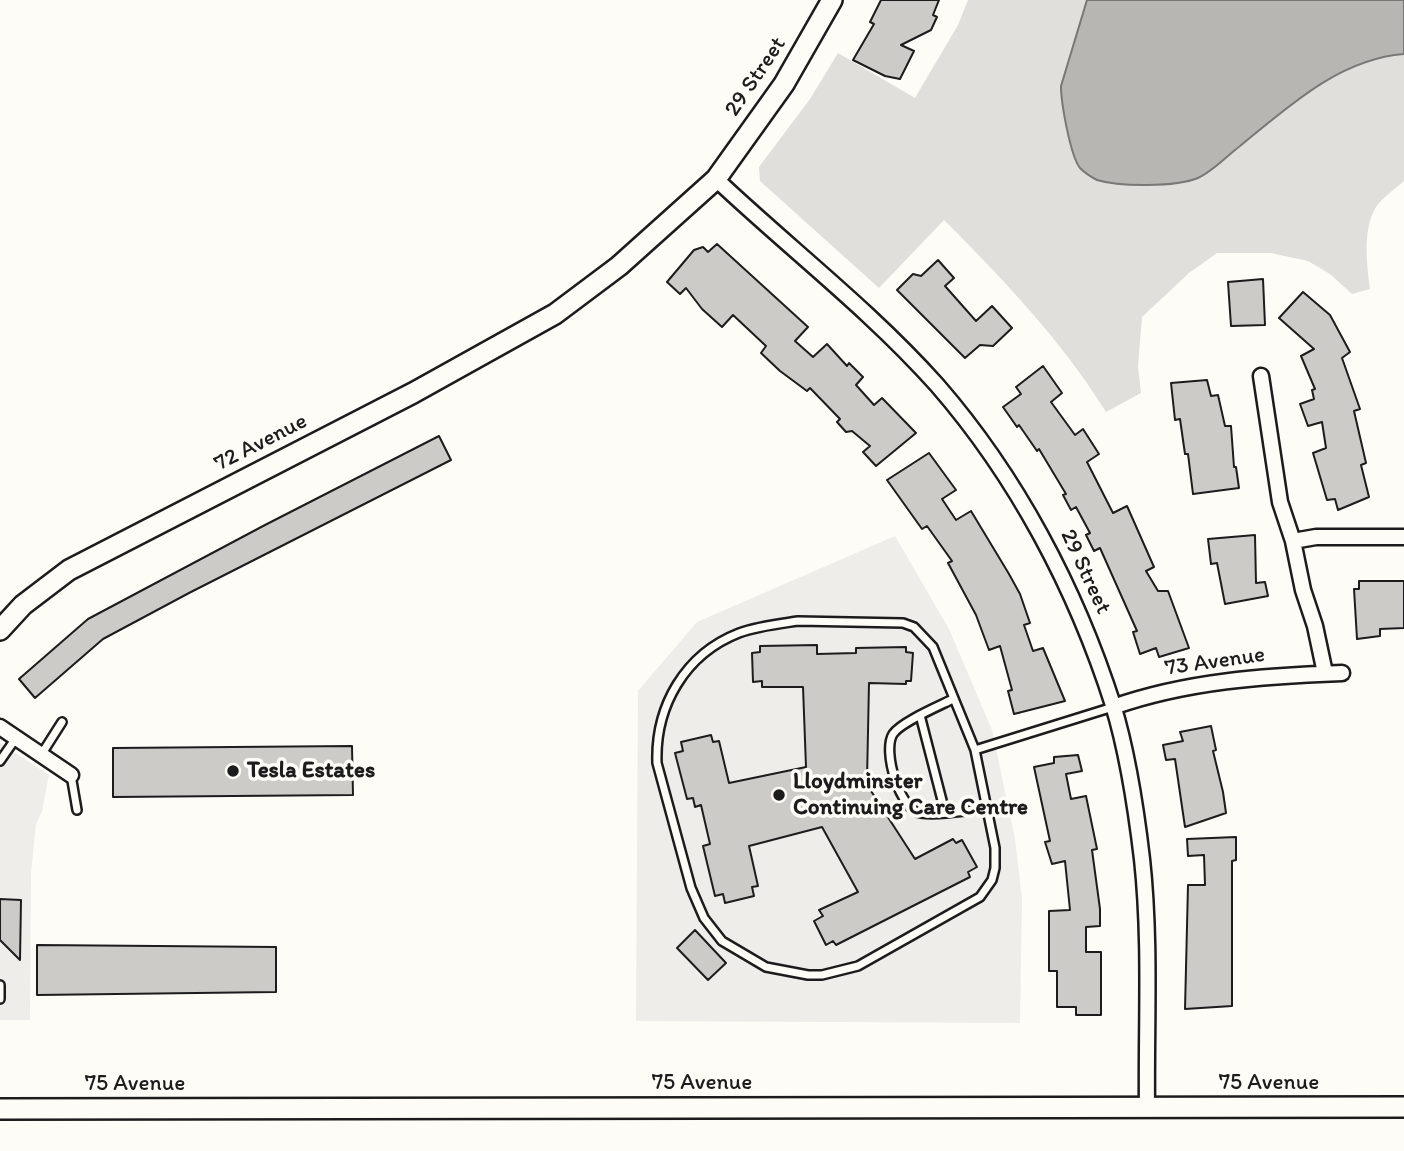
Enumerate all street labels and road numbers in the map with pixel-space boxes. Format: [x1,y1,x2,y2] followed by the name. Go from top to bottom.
[719,32,793,122] street label: 29 Street
[210,408,312,478] street label: 72 Avenue
[1053,525,1117,619] street label: 29 Street
[1163,641,1267,683] street label: 73 Avenue
[652,1069,752,1097] street label: 75 Avenue
[1219,1069,1319,1097] street label: 75 Avenue
[85,1070,185,1098] street label: 75 Avenue

